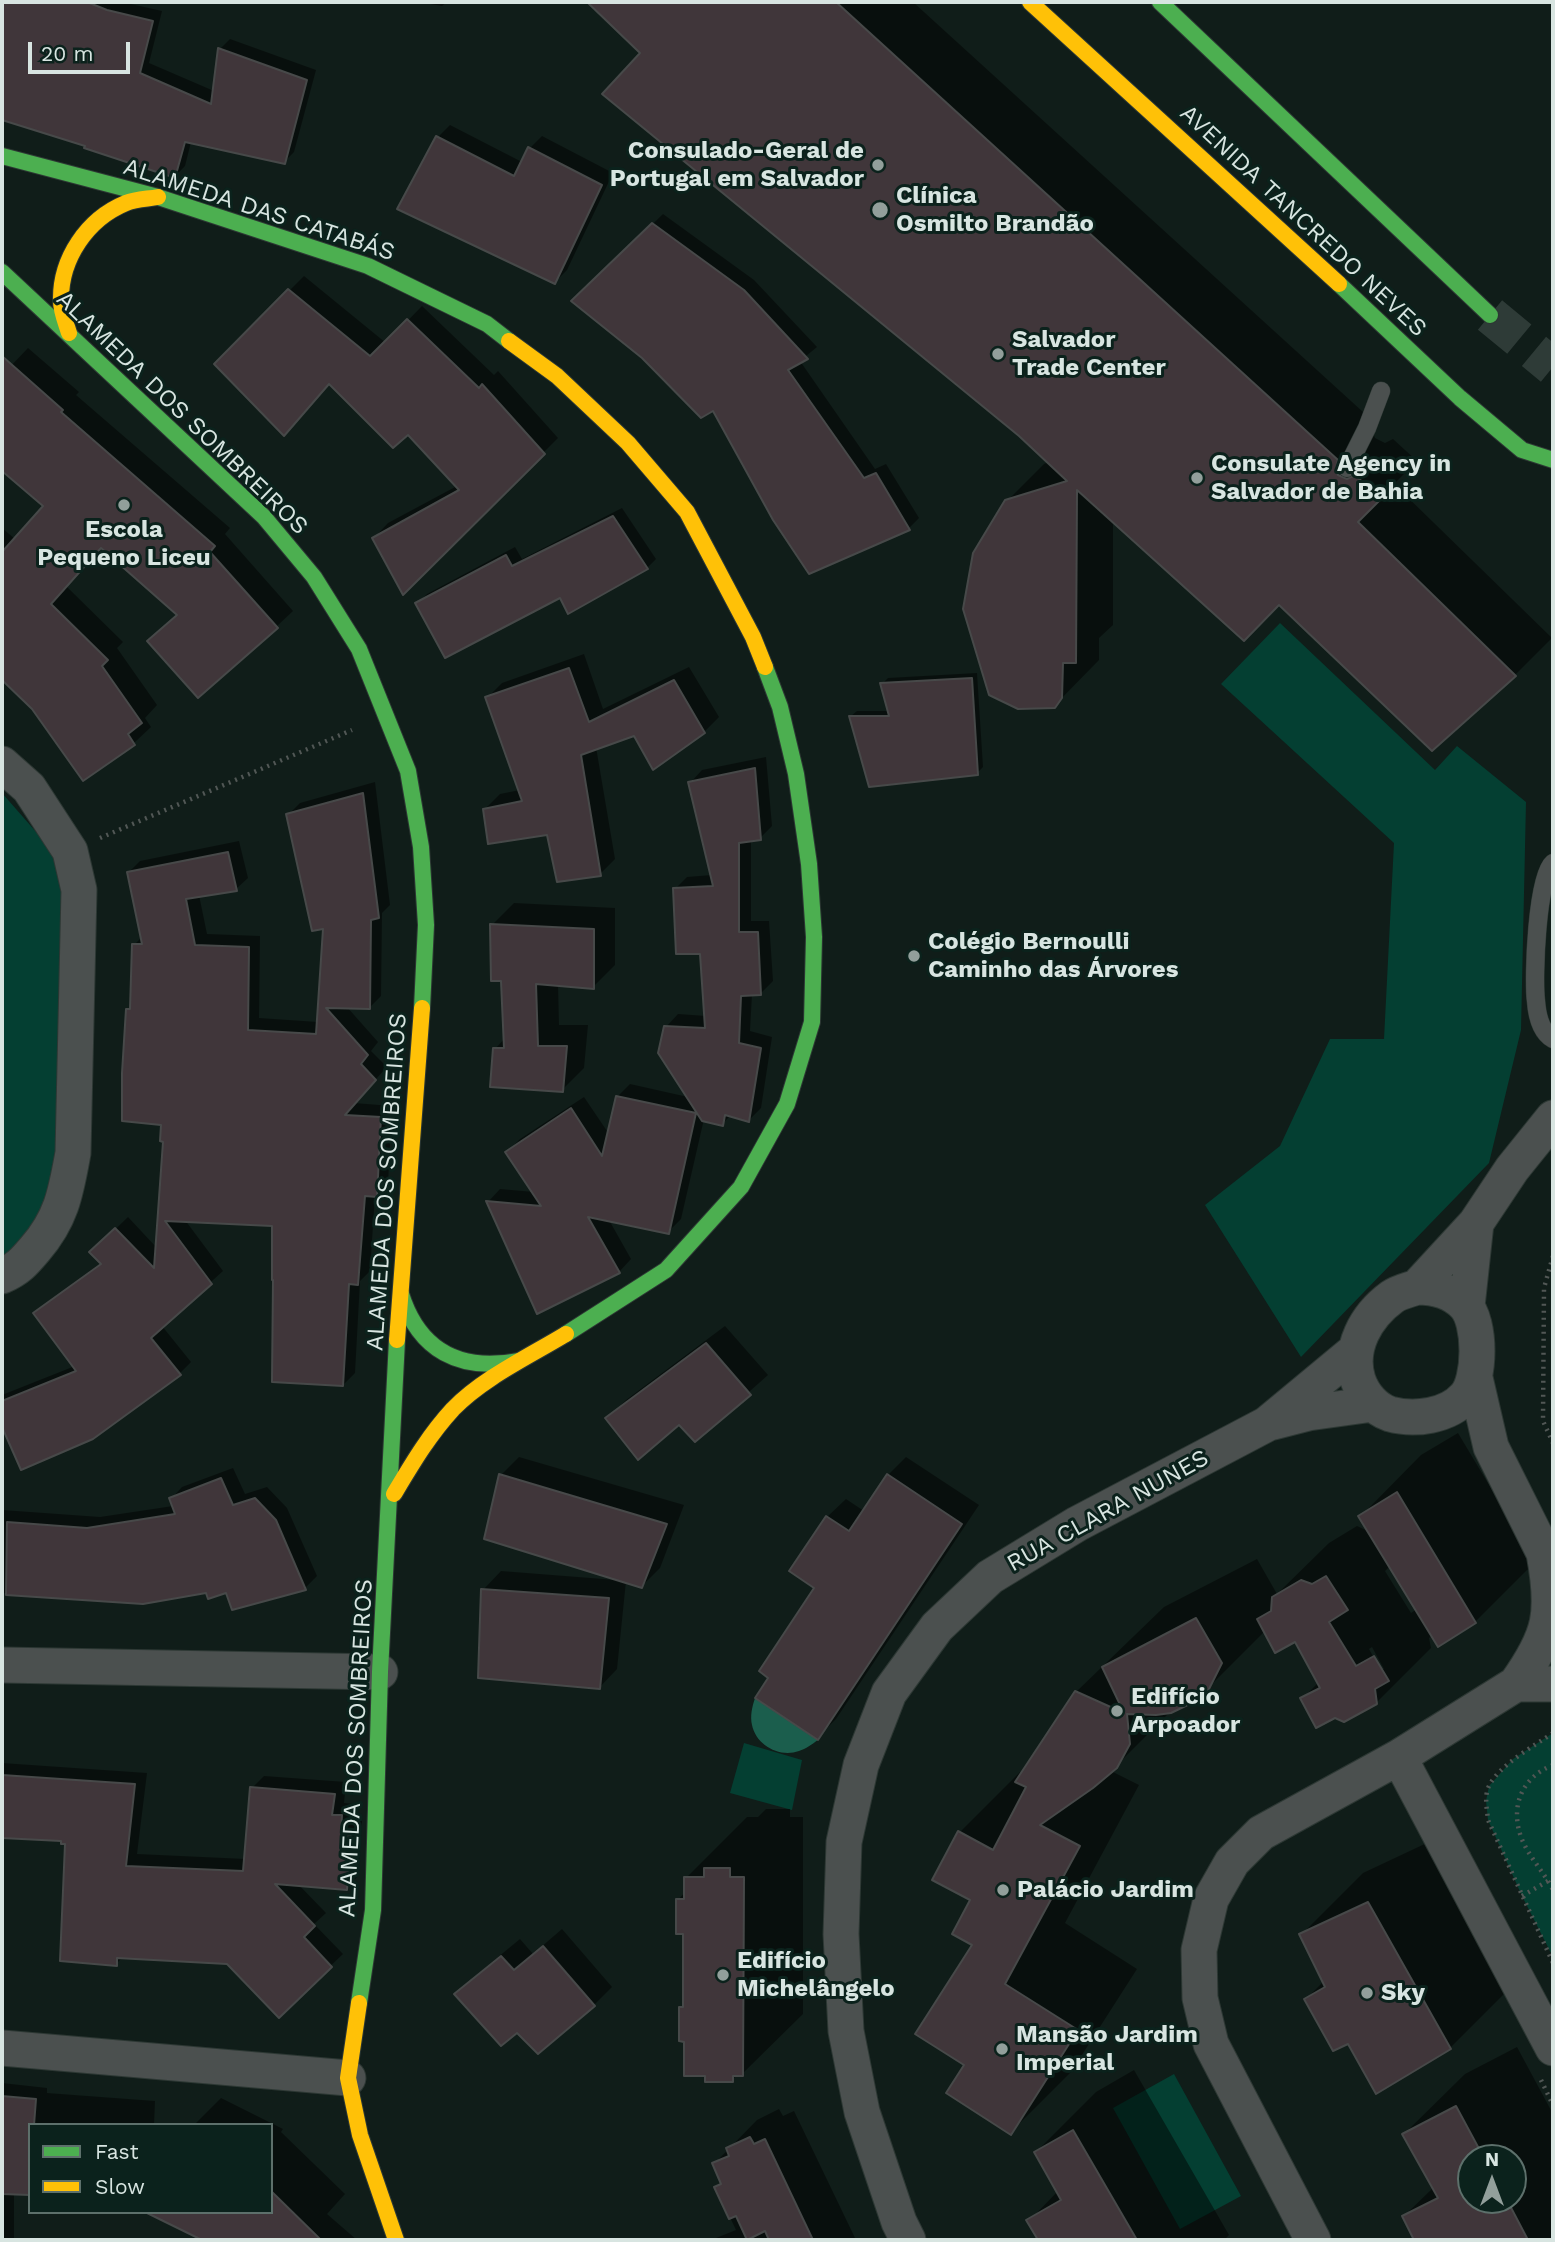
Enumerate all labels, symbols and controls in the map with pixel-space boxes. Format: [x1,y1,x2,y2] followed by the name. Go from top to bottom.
[32,28,133,72] scale bar
[41,41,93,66] text: 20 m
[1174,99,1432,343] street label: AVENIDA TANCREDO NEVES
[610,137,864,193] place label: Consulado-Geral de Portugal em Salvador
[120,153,398,267] street label: ALAMEDA DAS CATABÁS
[870,157,886,173] marker: Consulado-Geral de Portugal em Salvador
[896,182,1094,238] place label: Clínica Osmilto Brandão
[870,200,890,220] marker: Clínica Osmilto Brandão
[50,285,314,541] street label: ALAMEDA DOS SOMBREIROS
[1012,326,1166,382] place label: Salvador Trade Center
[990,346,1006,362] marker: Salvador Trade Center
[1211,450,1451,506] place label: Consulate Agency in Salvador de Bahia
[1189,470,1205,486] marker: Consulate Agency in Salvador de Bahia
[116,497,132,513] marker: Escola Pequeno Liceu
[37,516,211,572] place label: Escola Pequeno Liceu
[928,928,1178,984] place label: Colégio Bernoulli Caminho das Árvores
[906,948,922,964] marker: Colégio Bernoulli Caminho das Árvores
[361,1012,413,1352] street label: ALAMEDA DOS SOMBREIROS
[1002,1444,1214,1578] street label: RUA CLARA NUNES
[333,1578,379,1918] street label: ALAMEDA DOS SOMBREIROS
[1131,1683,1240,1739] place label: Edifício Arpoador
[1109,1703,1125,1719] marker: Edifício Arpoador
[1017,1876,1194,1904] place label: Palácio Jardim
[995,1882,1011,1898] marker: Palácio Jardim
[737,1947,895,2003] place label: Edifício Michelângelo
[715,1967,731,1983] marker: Edifício Michelângelo
[1381,1979,1425,2007] place label: Sky
[1359,1985,1375,2001] marker: Sky
[1016,2021,1198,2077] place label: Mansão Jardim Imperial
[994,2041,1010,2057] marker: Mansão Jardim Imperial
[28,2123,273,2214] legend
[95,2139,139,2164] text: Fast
[1457,2144,1527,2214] north arrow
[1485,2148,1499,2171] text: N
[95,2174,145,2199] text: Slow

